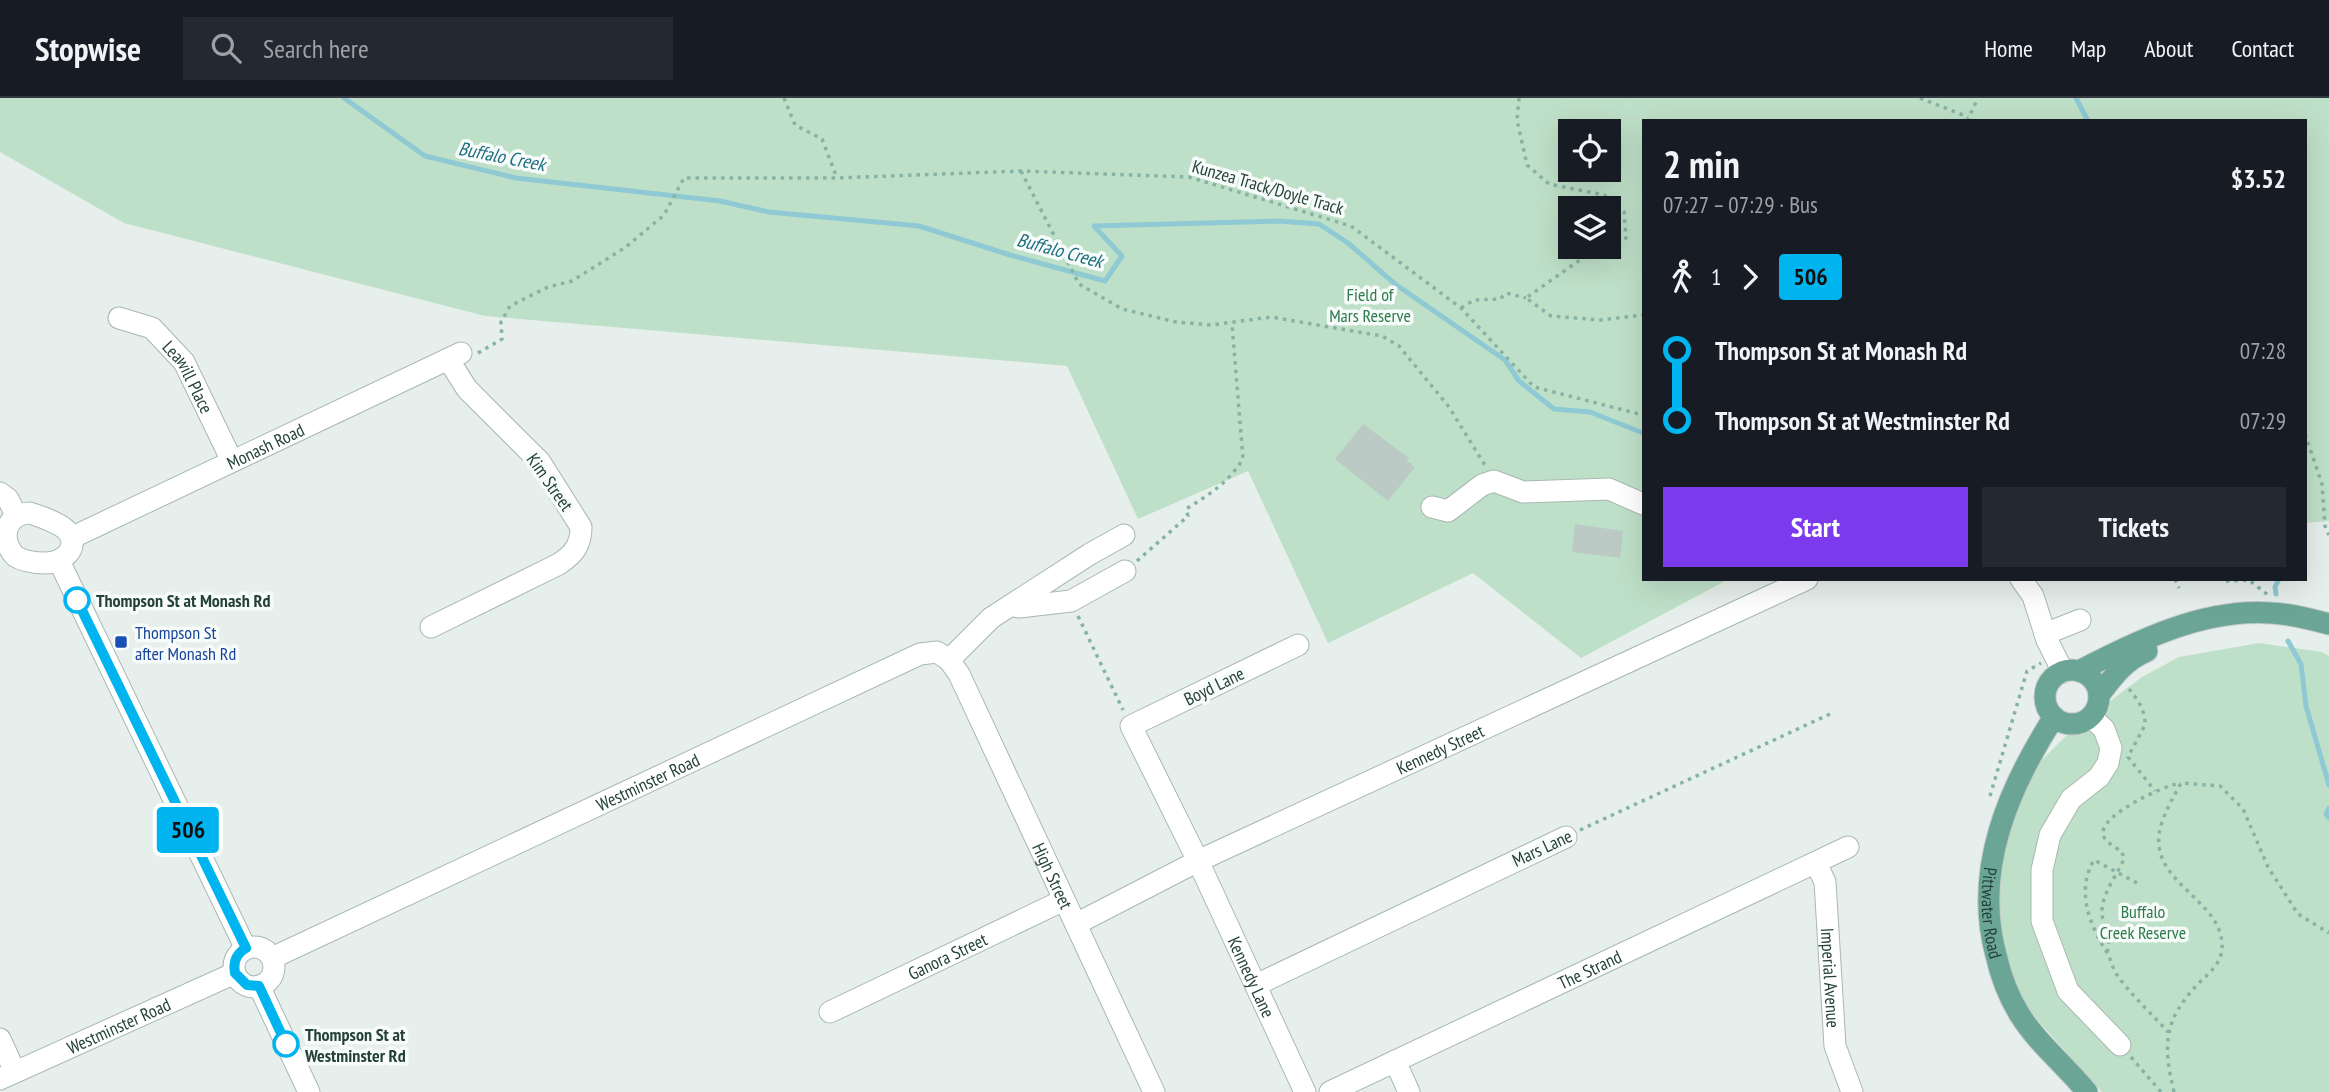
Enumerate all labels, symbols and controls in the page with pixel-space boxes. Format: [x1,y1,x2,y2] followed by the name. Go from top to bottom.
[183,17,673,80] search box
[35,27,141,70] text: Stopwise
[207,29,245,67] icon: search
[263,32,369,65] text: Search here
[1984,33,2033,64] text: Home
[2071,33,2106,64] text: Map
[2144,33,2193,64] text: About
[2231,33,2294,64] text: Contact
[1558,119,1621,259] map controls
[1558,119,1621,182] button: locate
[457,136,550,177] water label: Buffalo Creek
[1663,139,1740,188] text: 2 min
[1190,154,1346,220] street label: Kunzea Track/Doyle Track
[2231,162,2286,195] text: $3.52
[1663,190,1818,219] text: 07:27 – 07:29 · Bus
[1558,196,1621,259] button: layers
[1014,227,1108,274] water label: Buffalo Creek
[1663,258,1701,296] icon: walk
[1731,258,1769,296] icon: forward
[1793,261,1828,292] text: 506
[1711,262,1721,291] text: 1
[1329,283,1411,327] park label: Field of Mars Reserve
[1715,334,1967,367] text: Thompson St at Monash Rd
[158,335,219,417] street label: Leawill Place
[2240,336,2286,365] text: 07:28
[1715,404,2010,437] text: Thompson St at Westminster Rd
[2240,406,2286,435] text: 07:29
[223,418,308,474] street label: Monash Road
[522,449,578,515] street label: Kim Street
[1663,487,1968,567] button: Start
[1982,487,2286,567] button: Tickets
[64,587,90,613] marker: Thompson St at Monash Rd
[96,589,271,612] place label: Thompson St at Monash Rd
[135,621,236,665] place label: Thompson St after Monash Rd
[113,634,129,650] marker: Thompson St after Monash Rd
[1180,662,1248,710] street label: Boyd Lane
[1393,719,1488,779] street label: Kennedy Street
[592,748,703,816] street label: Westminster Road
[148,807,228,853] line badge: 506
[171,814,205,845] text: 506
[1508,824,1576,872] street label: Mars Lane
[1028,839,1078,912] street label: High Street
[1977,866,2008,961] street label: Pittwater Road
[2100,900,2186,944] park label: Buffalo Creek Reserve
[904,927,991,985] street label: Ganora Street
[1816,927,1845,1029] street label: Imperial Avenue
[1223,933,1280,1021] street label: Kennedy Lane
[1554,944,1625,994] street label: The Strand
[63,992,174,1059] street label: Westminster Road
[304,1023,406,1067] place label: Thompson St at Westminster Rd
[273,1031,299,1057] marker: Thompson St at Westminster Rd

